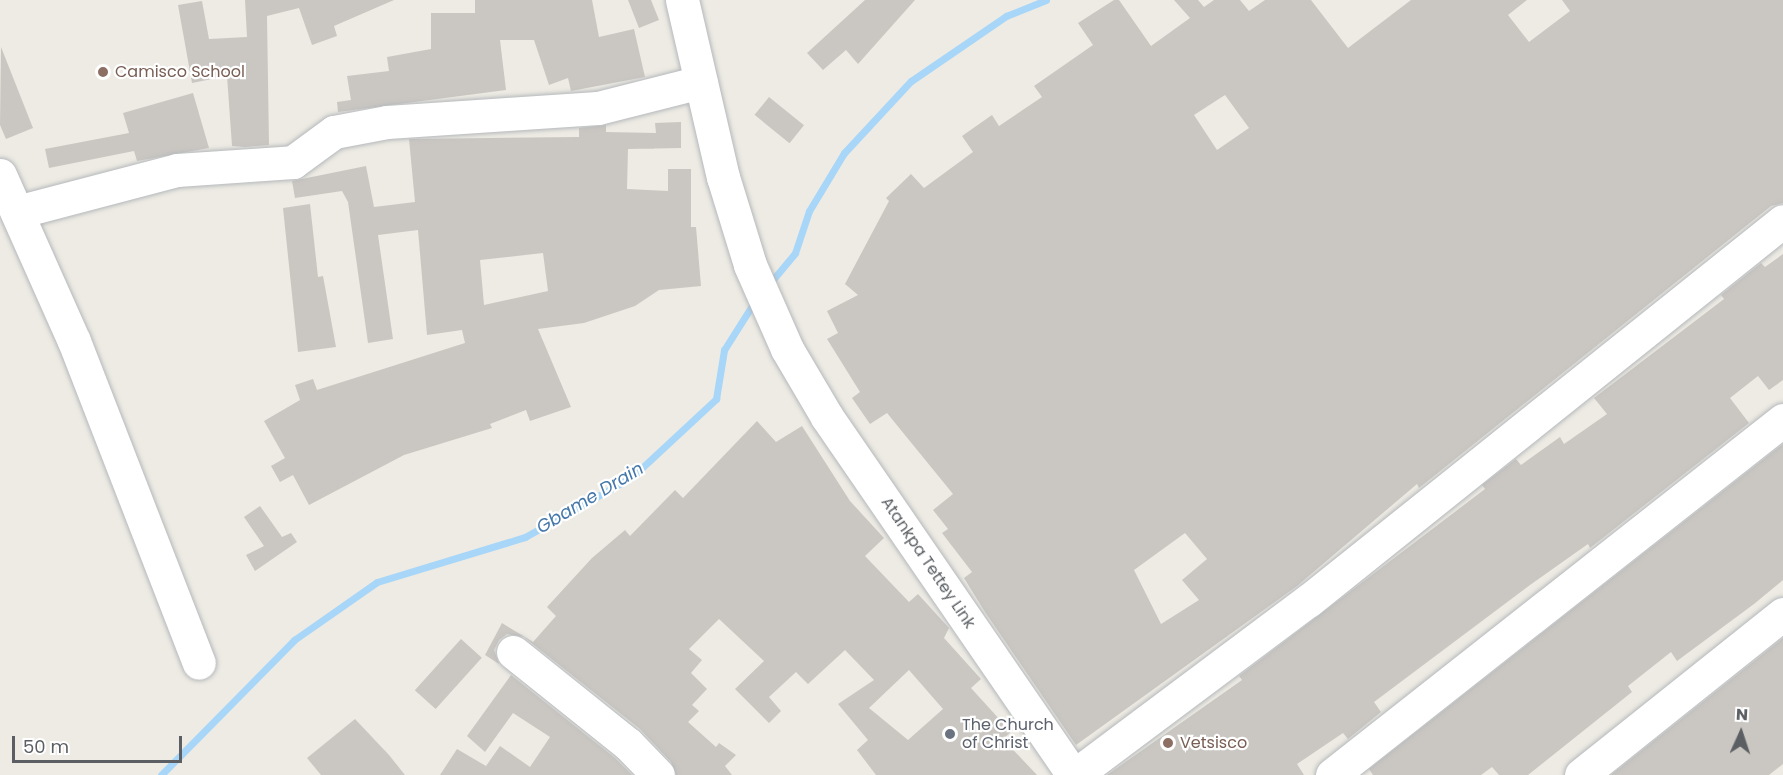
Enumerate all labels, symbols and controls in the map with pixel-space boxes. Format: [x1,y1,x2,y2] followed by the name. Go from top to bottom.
[115,62,245,82] place label: Camisco School
[96,65,110,79] marker: Camisco School
[533,458,647,538] water label: Gbame Drain
[877,494,979,632] street label: Atankpa Tettey Link
[1711,703,1771,763] north arrow
[1735,703,1749,726] text: N
[962,715,1054,753] place label: The Church of Christ
[15,724,184,762] scale bar
[943,727,957,741] marker: The Church of Christ
[1180,733,1247,753] place label: Vetsisco
[23,734,69,759] text: 50 m
[1161,736,1175,750] marker: Vetsisco

